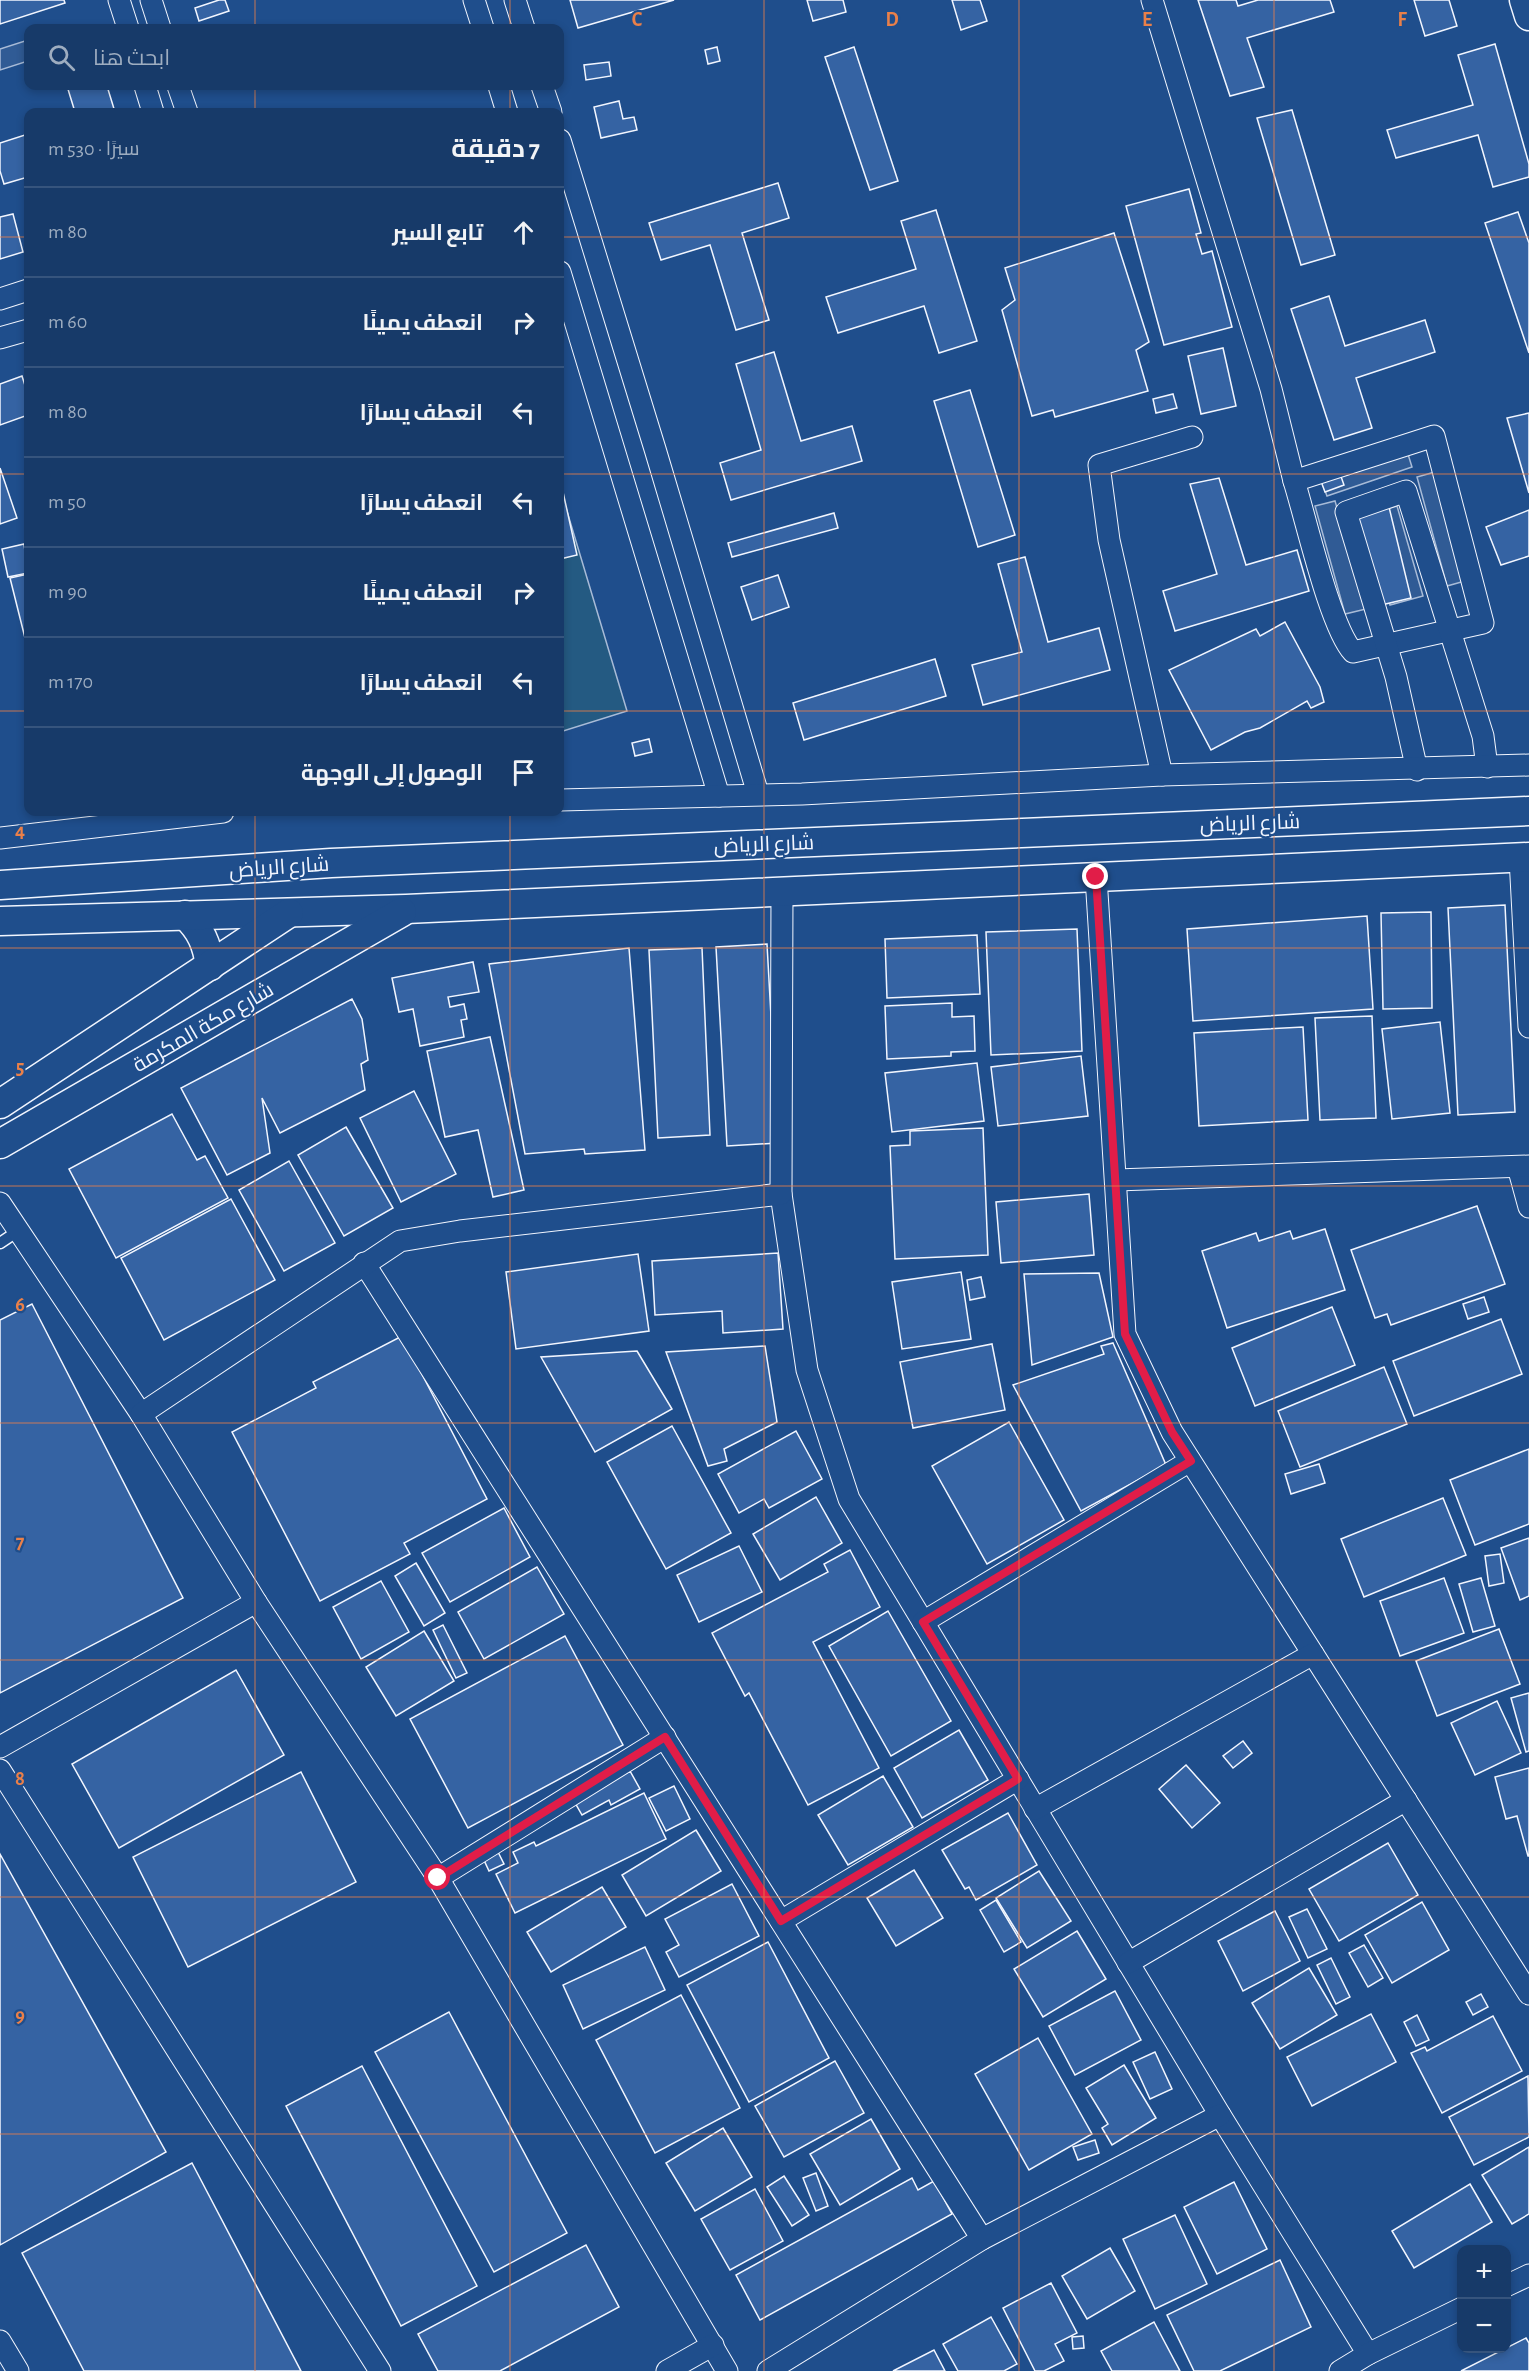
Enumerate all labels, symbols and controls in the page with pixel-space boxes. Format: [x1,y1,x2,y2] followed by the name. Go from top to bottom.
[632,10,643,30] text: C
[885,10,899,30] text: D
[1142,10,1152,30] text: E
[1397,10,1407,30] text: F
[24,24,564,90] search box
[45,41,78,74] icon: search
[93,47,170,69] text: ابحث هنا
[451,136,540,162] text: 7 دقيقة
[48,139,139,159] text: سيرًا · 530 m
[507,216,540,249] icon: ahead
[48,222,87,242] text: 80 m
[392,222,483,244] text: تابع السير
[507,306,540,339] icon: right
[48,312,87,332] text: 60 m
[362,312,483,334] text: انعطف يمينًا
[507,396,540,429] icon: left
[48,402,87,422] text: 80 m
[360,402,483,424] text: انعطف يسارًا
[507,486,540,519] icon: left
[48,492,86,512] text: 50 m
[360,492,483,514] text: انعطف يسارًا
[507,576,540,609] icon: right
[48,582,87,602] text: 90 m
[362,582,483,604] text: انعطف يمينًا
[507,666,540,699] icon: left
[48,672,93,692] text: 170 m
[360,672,483,694] text: انعطف يسارًا
[507,756,540,789] icon: arrive
[301,762,483,784] text: الوصول إلى الوجهة
[1200,811,1301,839] street label: شارع الرياض
[15,821,25,841] text: 4
[714,832,815,860] street label: شارع الرياض
[228,854,330,884] street label: شارع الرياض
[1082,863,1108,889] route end
[129,979,279,1079] street label: شارع مكة المكرمة
[16,1058,24,1078] text: 5
[15,1295,25,1315] text: 6
[16,1532,25,1552] text: 7
[15,1769,25,1789] text: 8
[424,1864,450,1890] route start
[15,2006,25,2026] text: 9
[1457,2245,1511,2353] map controls
[1457,2245,1511,2299] button: +
[1457,2299,1511,2353] button: −

